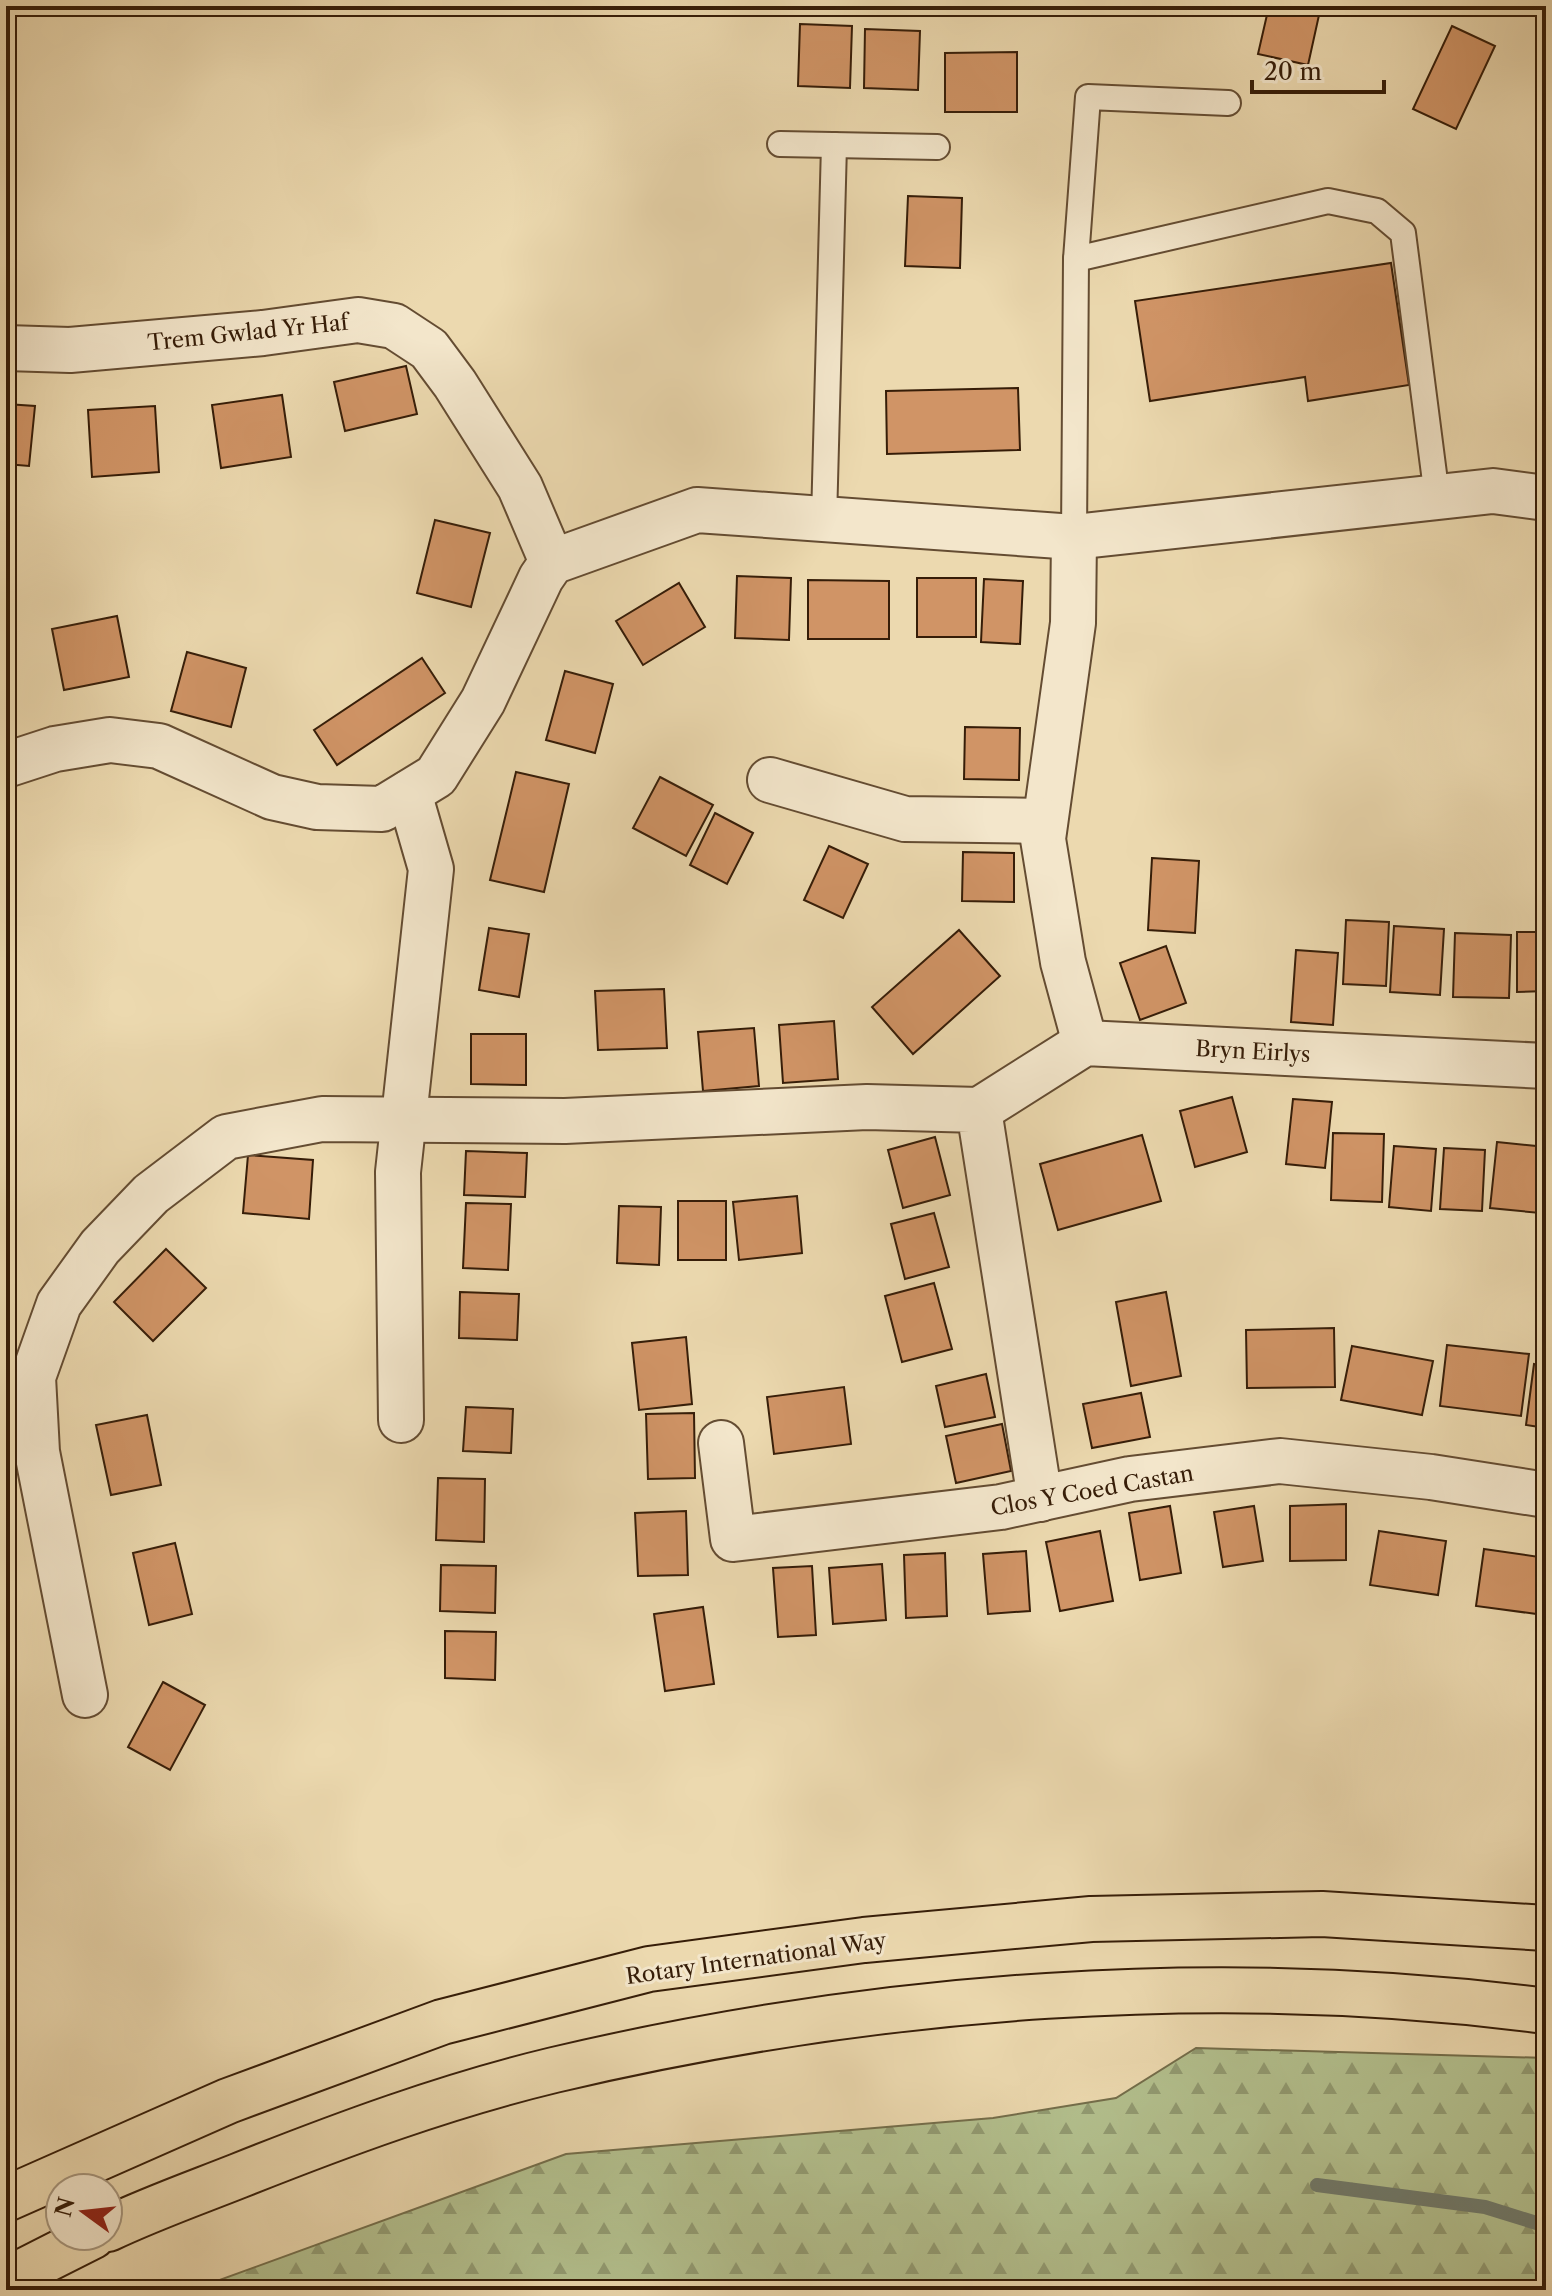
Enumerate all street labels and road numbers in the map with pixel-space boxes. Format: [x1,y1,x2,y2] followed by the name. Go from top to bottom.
[146,308,353,356] street label: Trem Gwlad Yr Haf
[1195,1035,1311,1068] street label: Bryn Eirlys
[989,1459,1196,1522] street label: Clos Y Coed Castan
[624,1927,889,1990] street label: Rotary International Way

